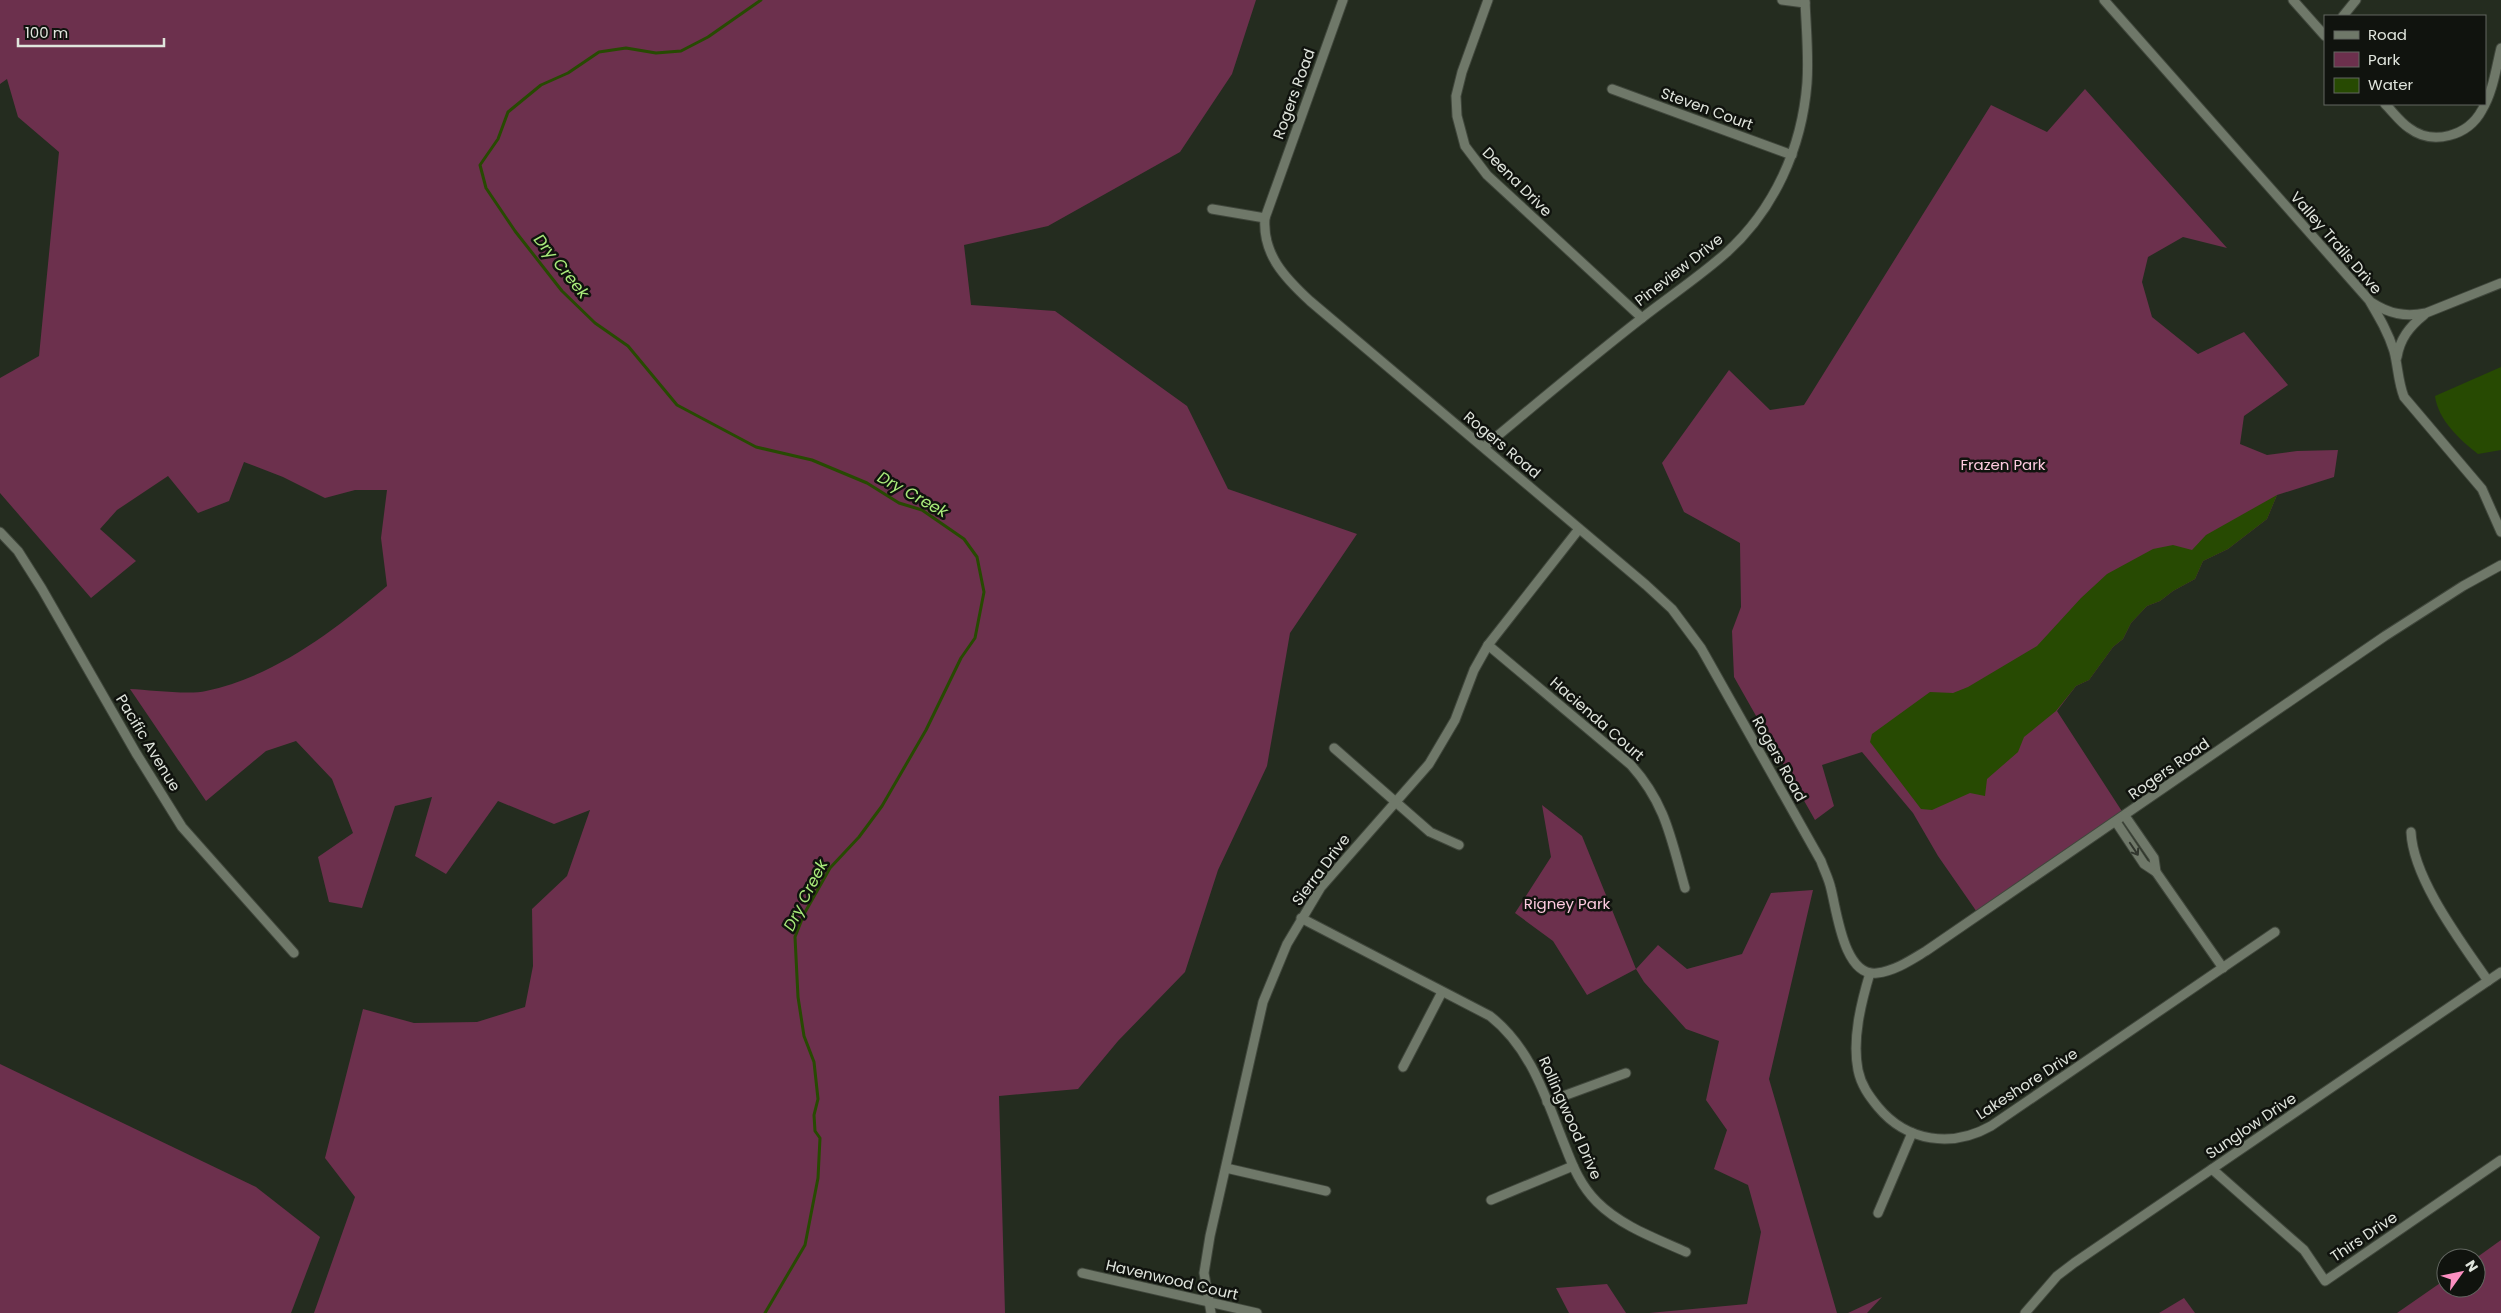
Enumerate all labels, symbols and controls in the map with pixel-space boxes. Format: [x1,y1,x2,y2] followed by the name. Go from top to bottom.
[18,15,164,47] scale bar
[2324,15,2486,105] legend
[25,22,68,43] text: 100 m
[2368,24,2407,45] text: Road
[1267,46,1320,142] street label: Rogers Road
[2368,49,2400,70] text: Park
[2368,74,2414,95] text: Water
[1658,82,1756,135] street label: Steven Court
[1478,142,1557,221] street label: Deena Drive
[2286,187,2387,299] street label: Valley Trails Drive
[528,229,595,304] water label: Dry Creek
[1630,229,1727,311] street label: Pineview Drive
[1459,406,1545,483] street label: Rogers Road
[1960,454,2046,475] park label: Frazen Park
[873,466,953,524] water label: Dry Creek
[1546,672,1649,765] street label: Hacienda Court
[111,690,186,795] street label: Pacific Avenue
[1747,712,1812,805] street label: Rogers Road
[2124,733,2213,804] street label: Rogers Road
[1287,830,1354,910] street label: Sierra Drive
[2129,842,2139,856] one-way arrow
[778,855,834,935] water label: Dry Creek
[1524,893,1610,914] park label: Rigney Park
[1972,1043,2082,1124] street label: Lakeshore Drive
[1534,1053,1607,1183] street label: Rollingwood Drive
[2201,1087,2300,1164] street label: Sunglow Drive
[2326,1207,2401,1267] street label: Thirs Drive
[2436,1248,2486,1298] north arrow
[1104,1254,1240,1305] street label: Havenwood Court
[2461,1256,2483,1276] text: N

